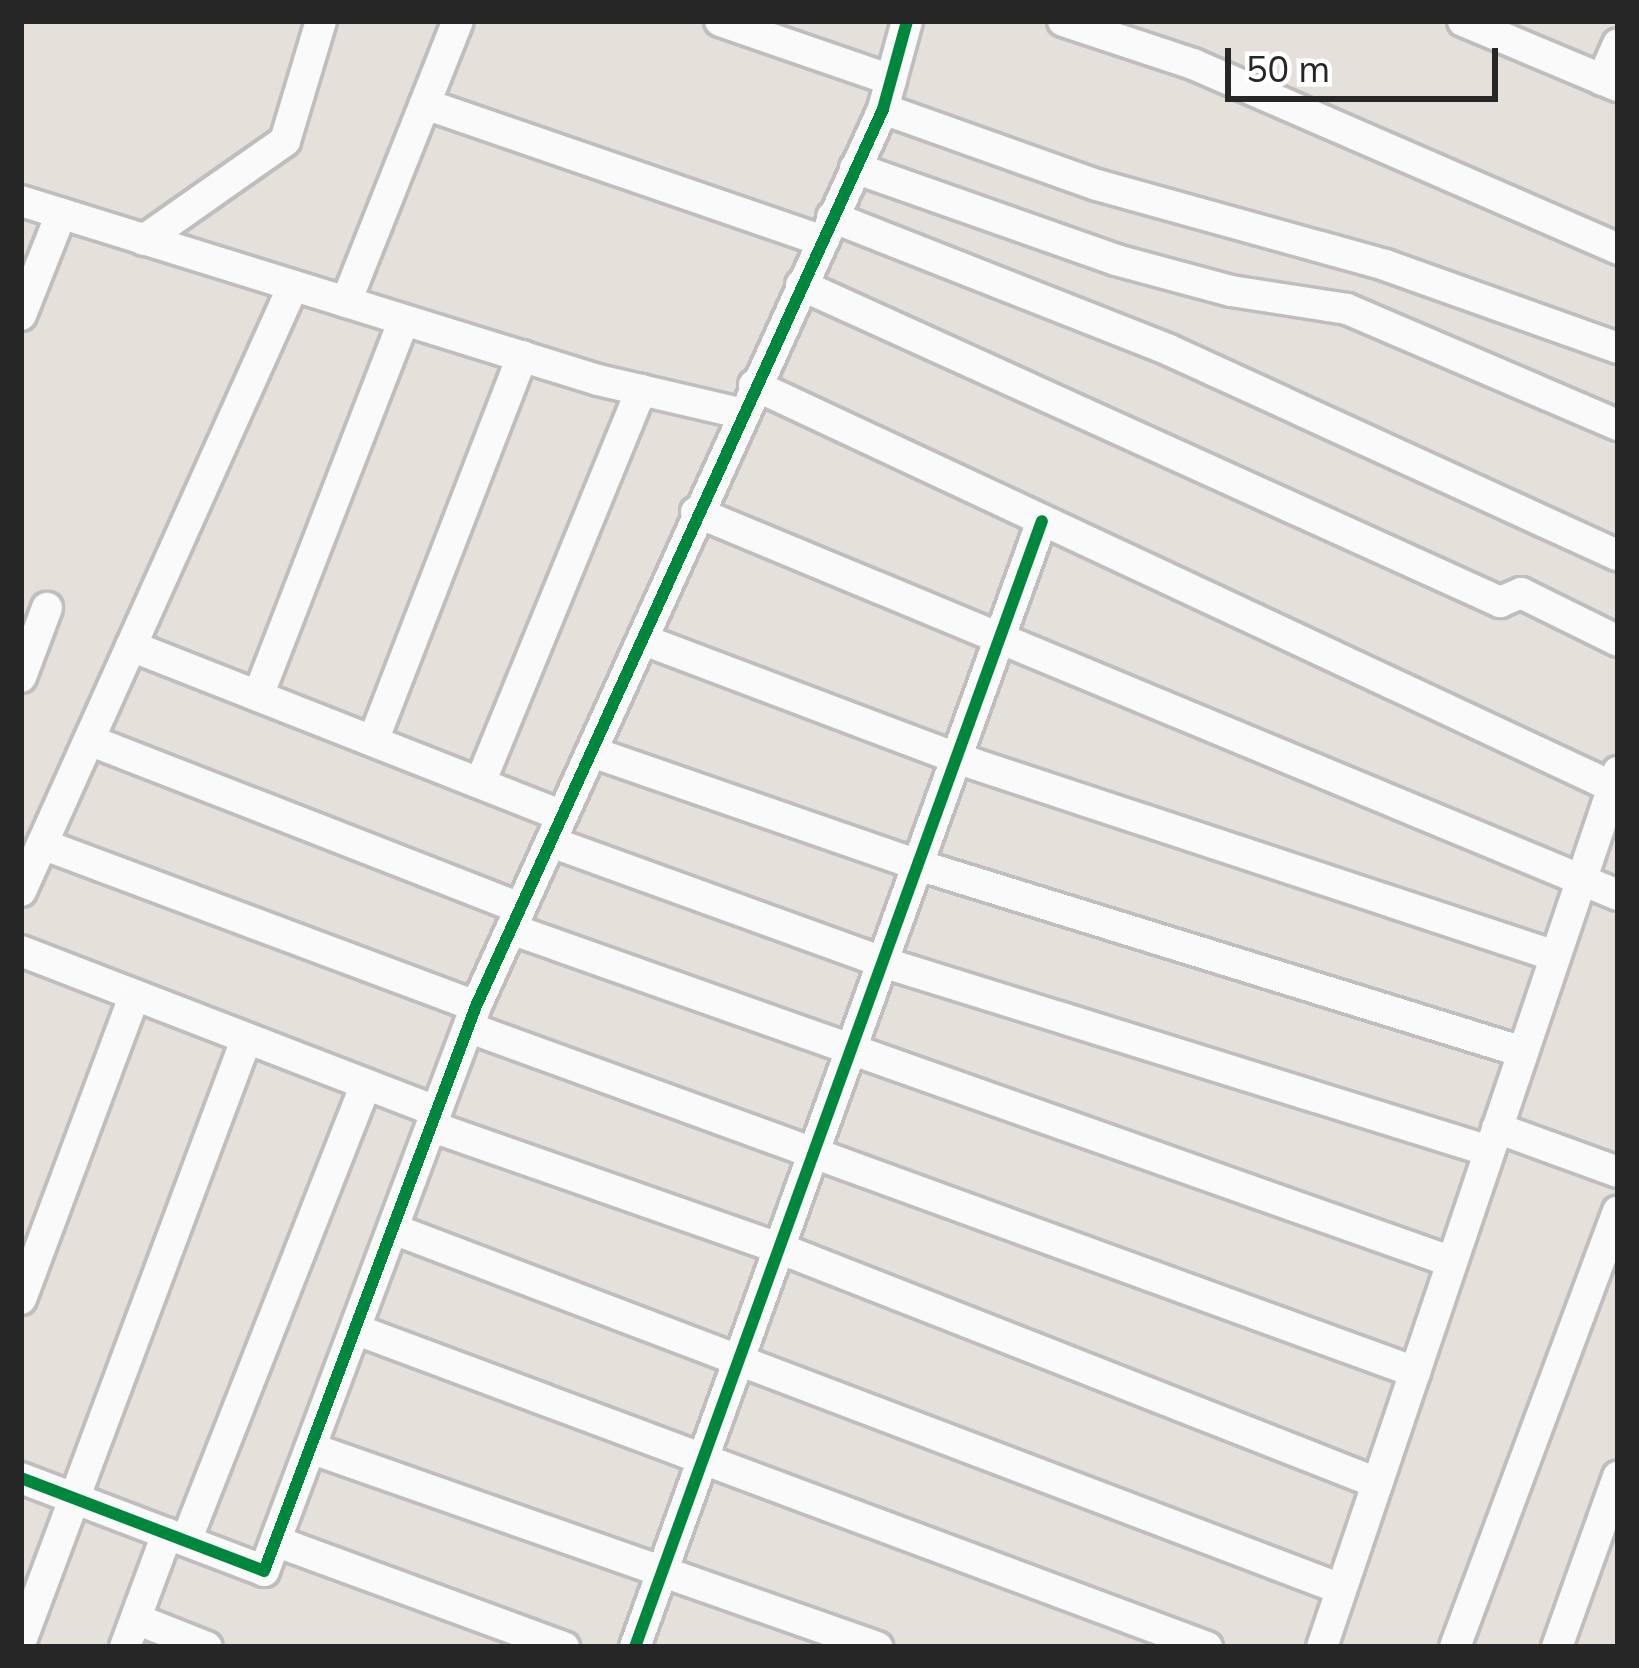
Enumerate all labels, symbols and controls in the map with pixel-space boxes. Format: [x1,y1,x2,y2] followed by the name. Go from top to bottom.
[1231,24,1504,98] scale bar
[1246,46,1330,91] text: 50 m

